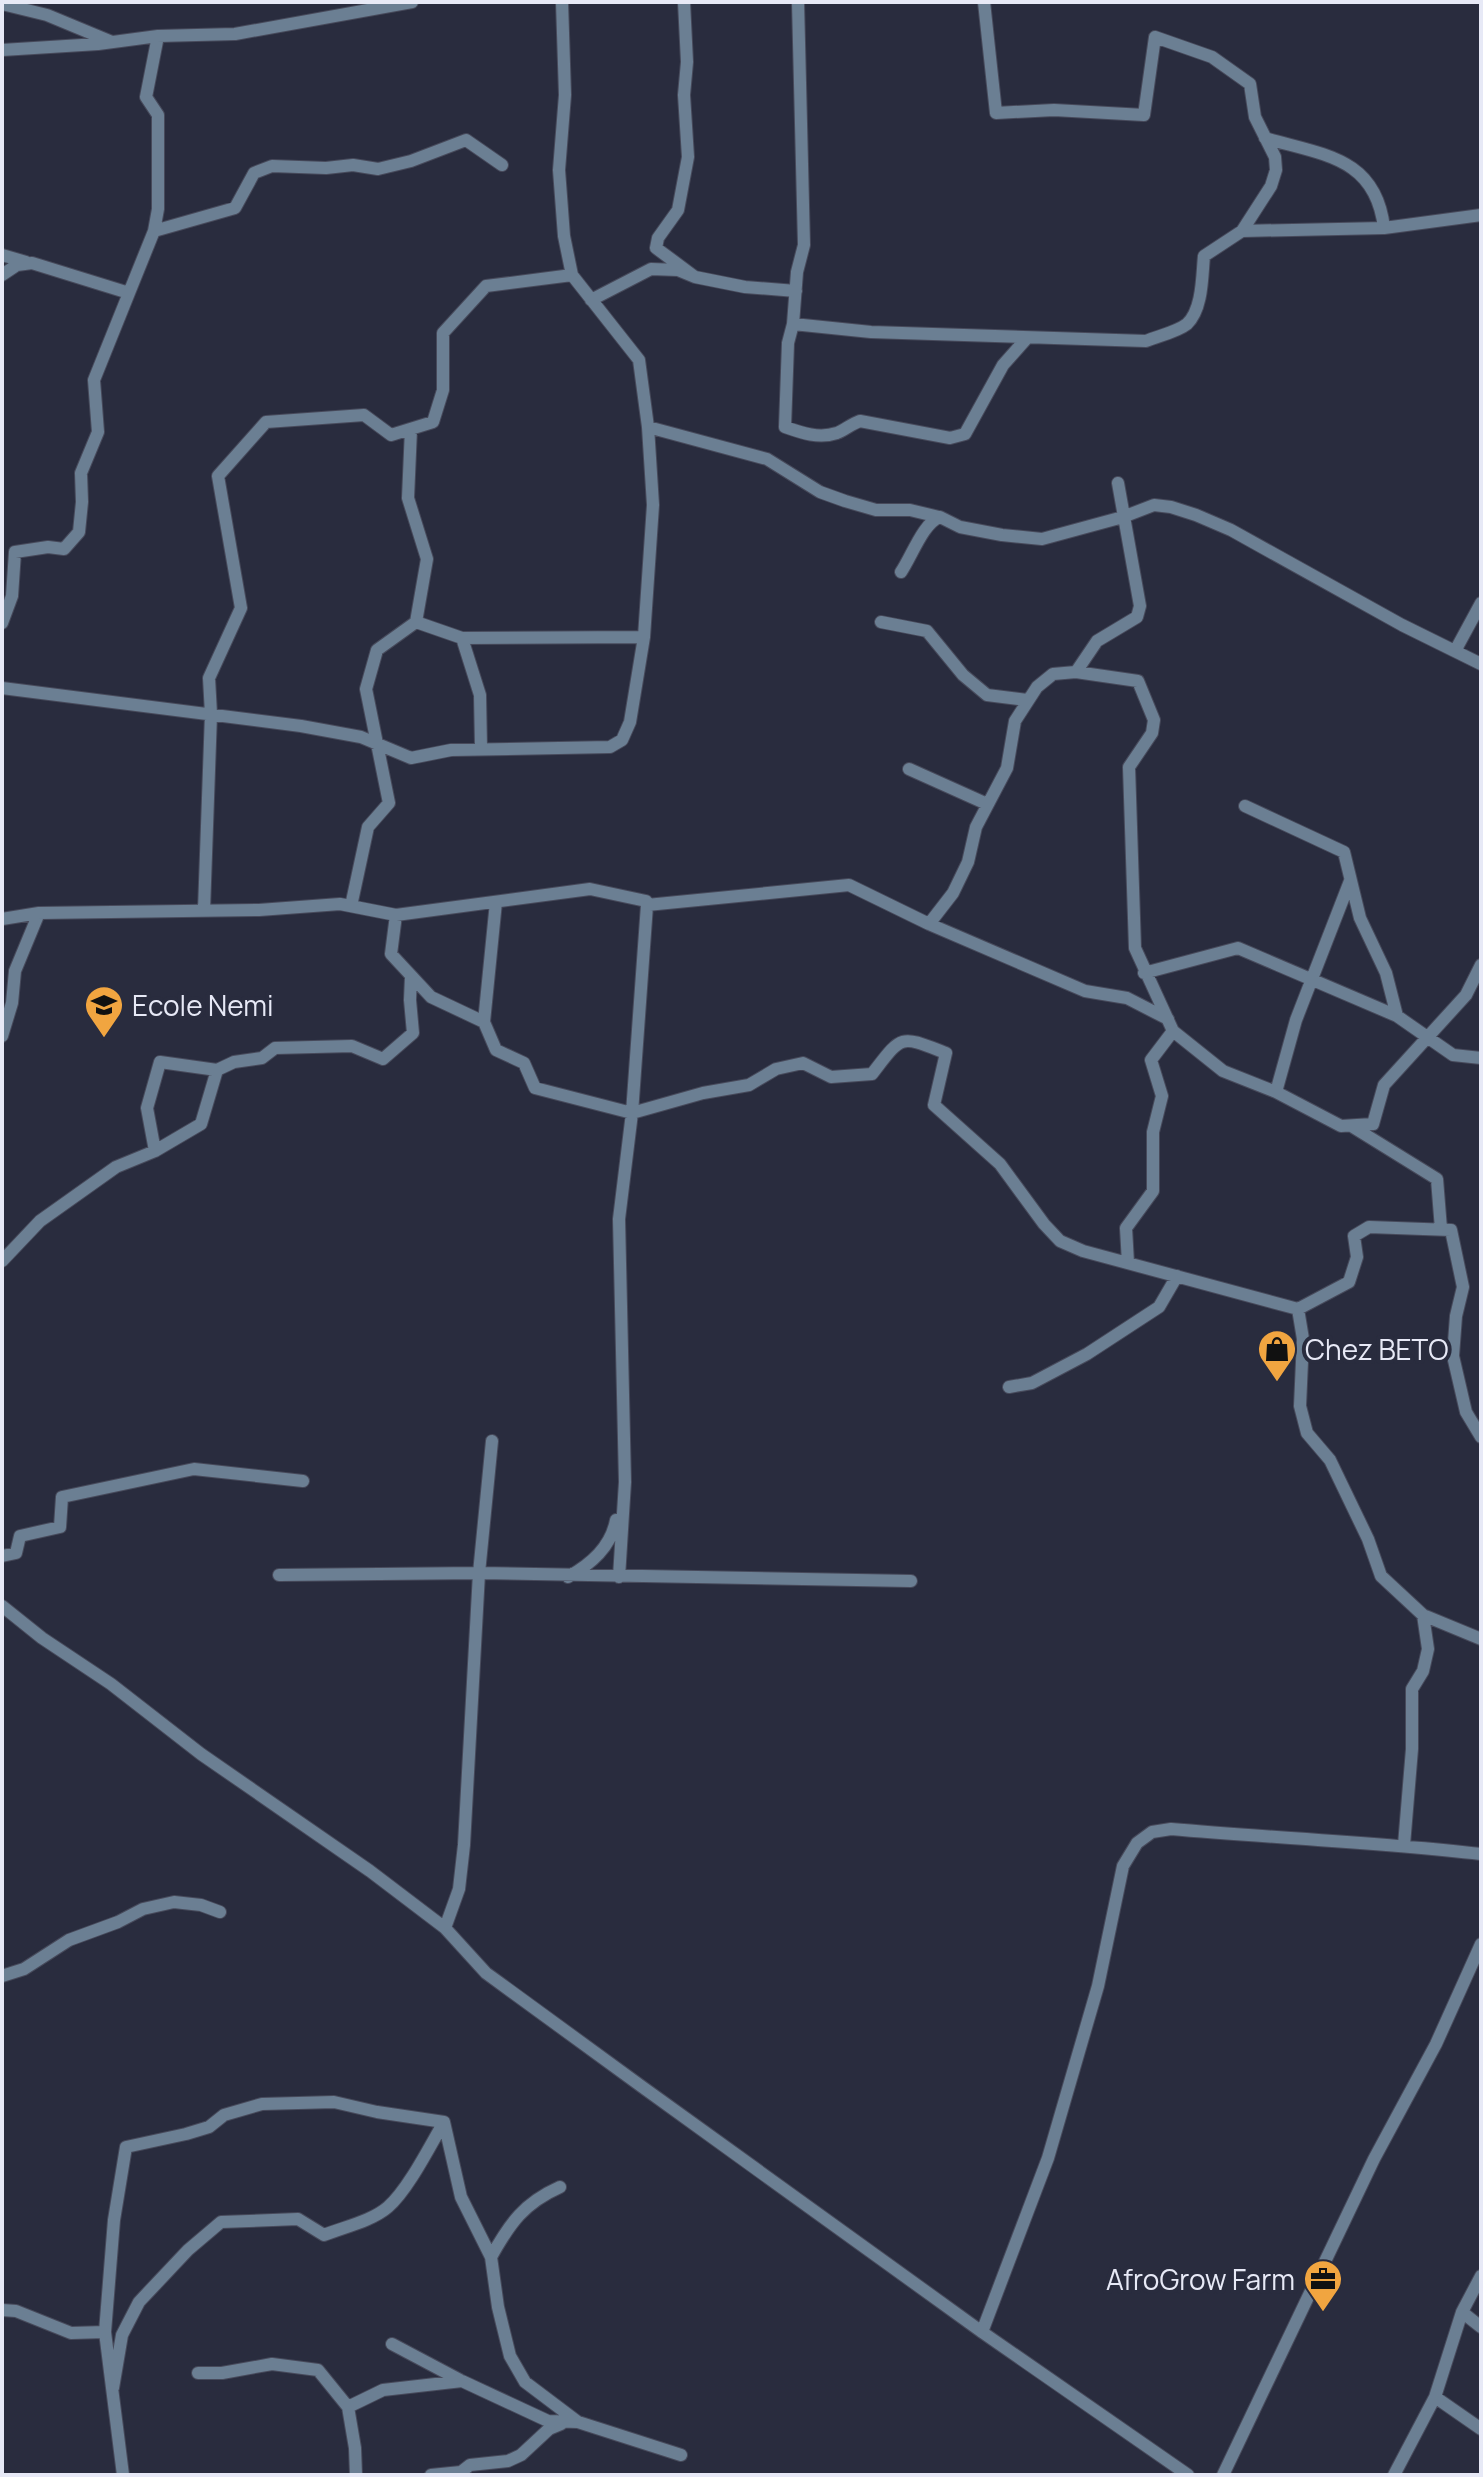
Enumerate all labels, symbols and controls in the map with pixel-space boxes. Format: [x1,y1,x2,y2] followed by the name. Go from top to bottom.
[83,984,125,1039] school or university icon: Ecole Nemi
[132,986,274,1024] place label: Ecole Nemi
[1256,1328,1298,1383] shop icon: Chez BETO
[1305,1330,1449,1368] place label: Chez BETO
[1302,2258,1344,2313] office icon: AfroGrow Farm
[1106,2260,1295,2298] place label: AfroGrow Farm

